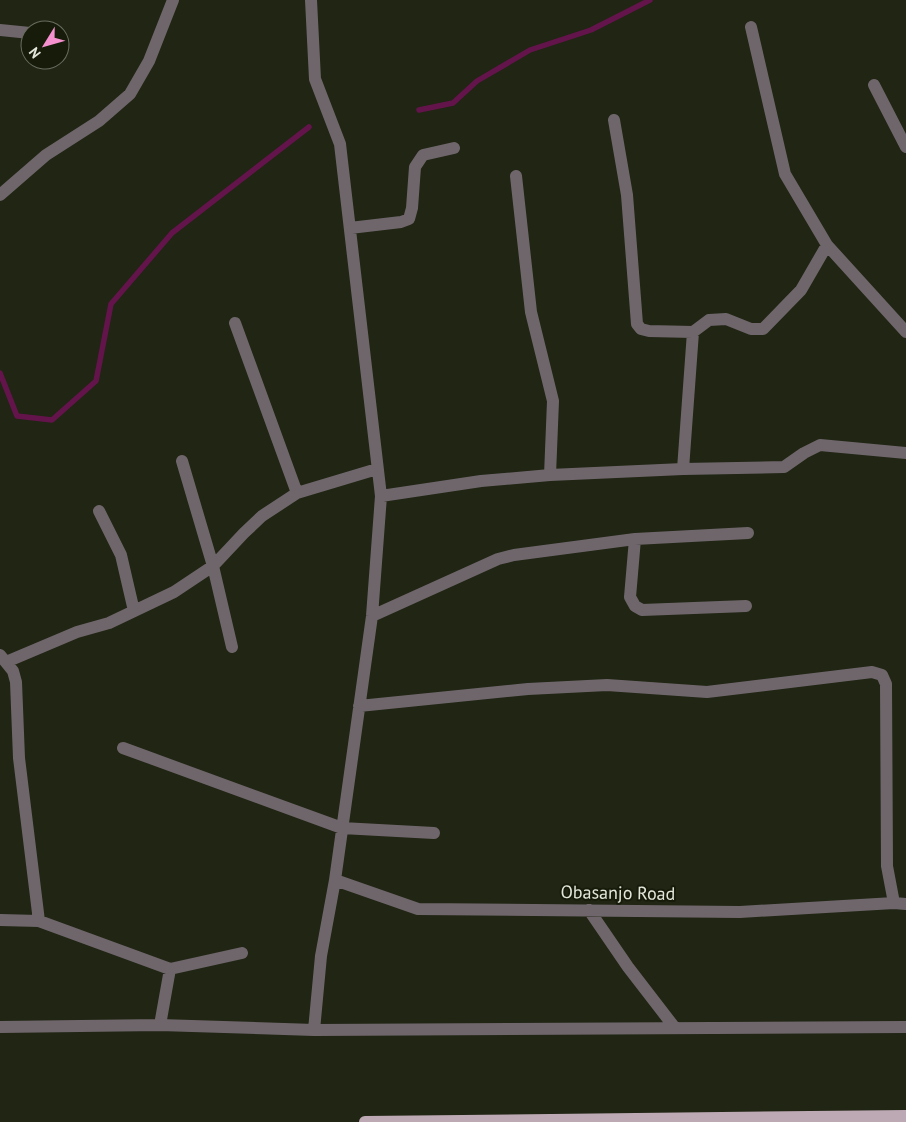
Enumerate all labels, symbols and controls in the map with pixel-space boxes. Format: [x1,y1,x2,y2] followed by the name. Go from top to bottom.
[20,20,70,70] north arrow
[25,44,45,62] text: N
[560,880,676,905] street label: Obasanjo Road

